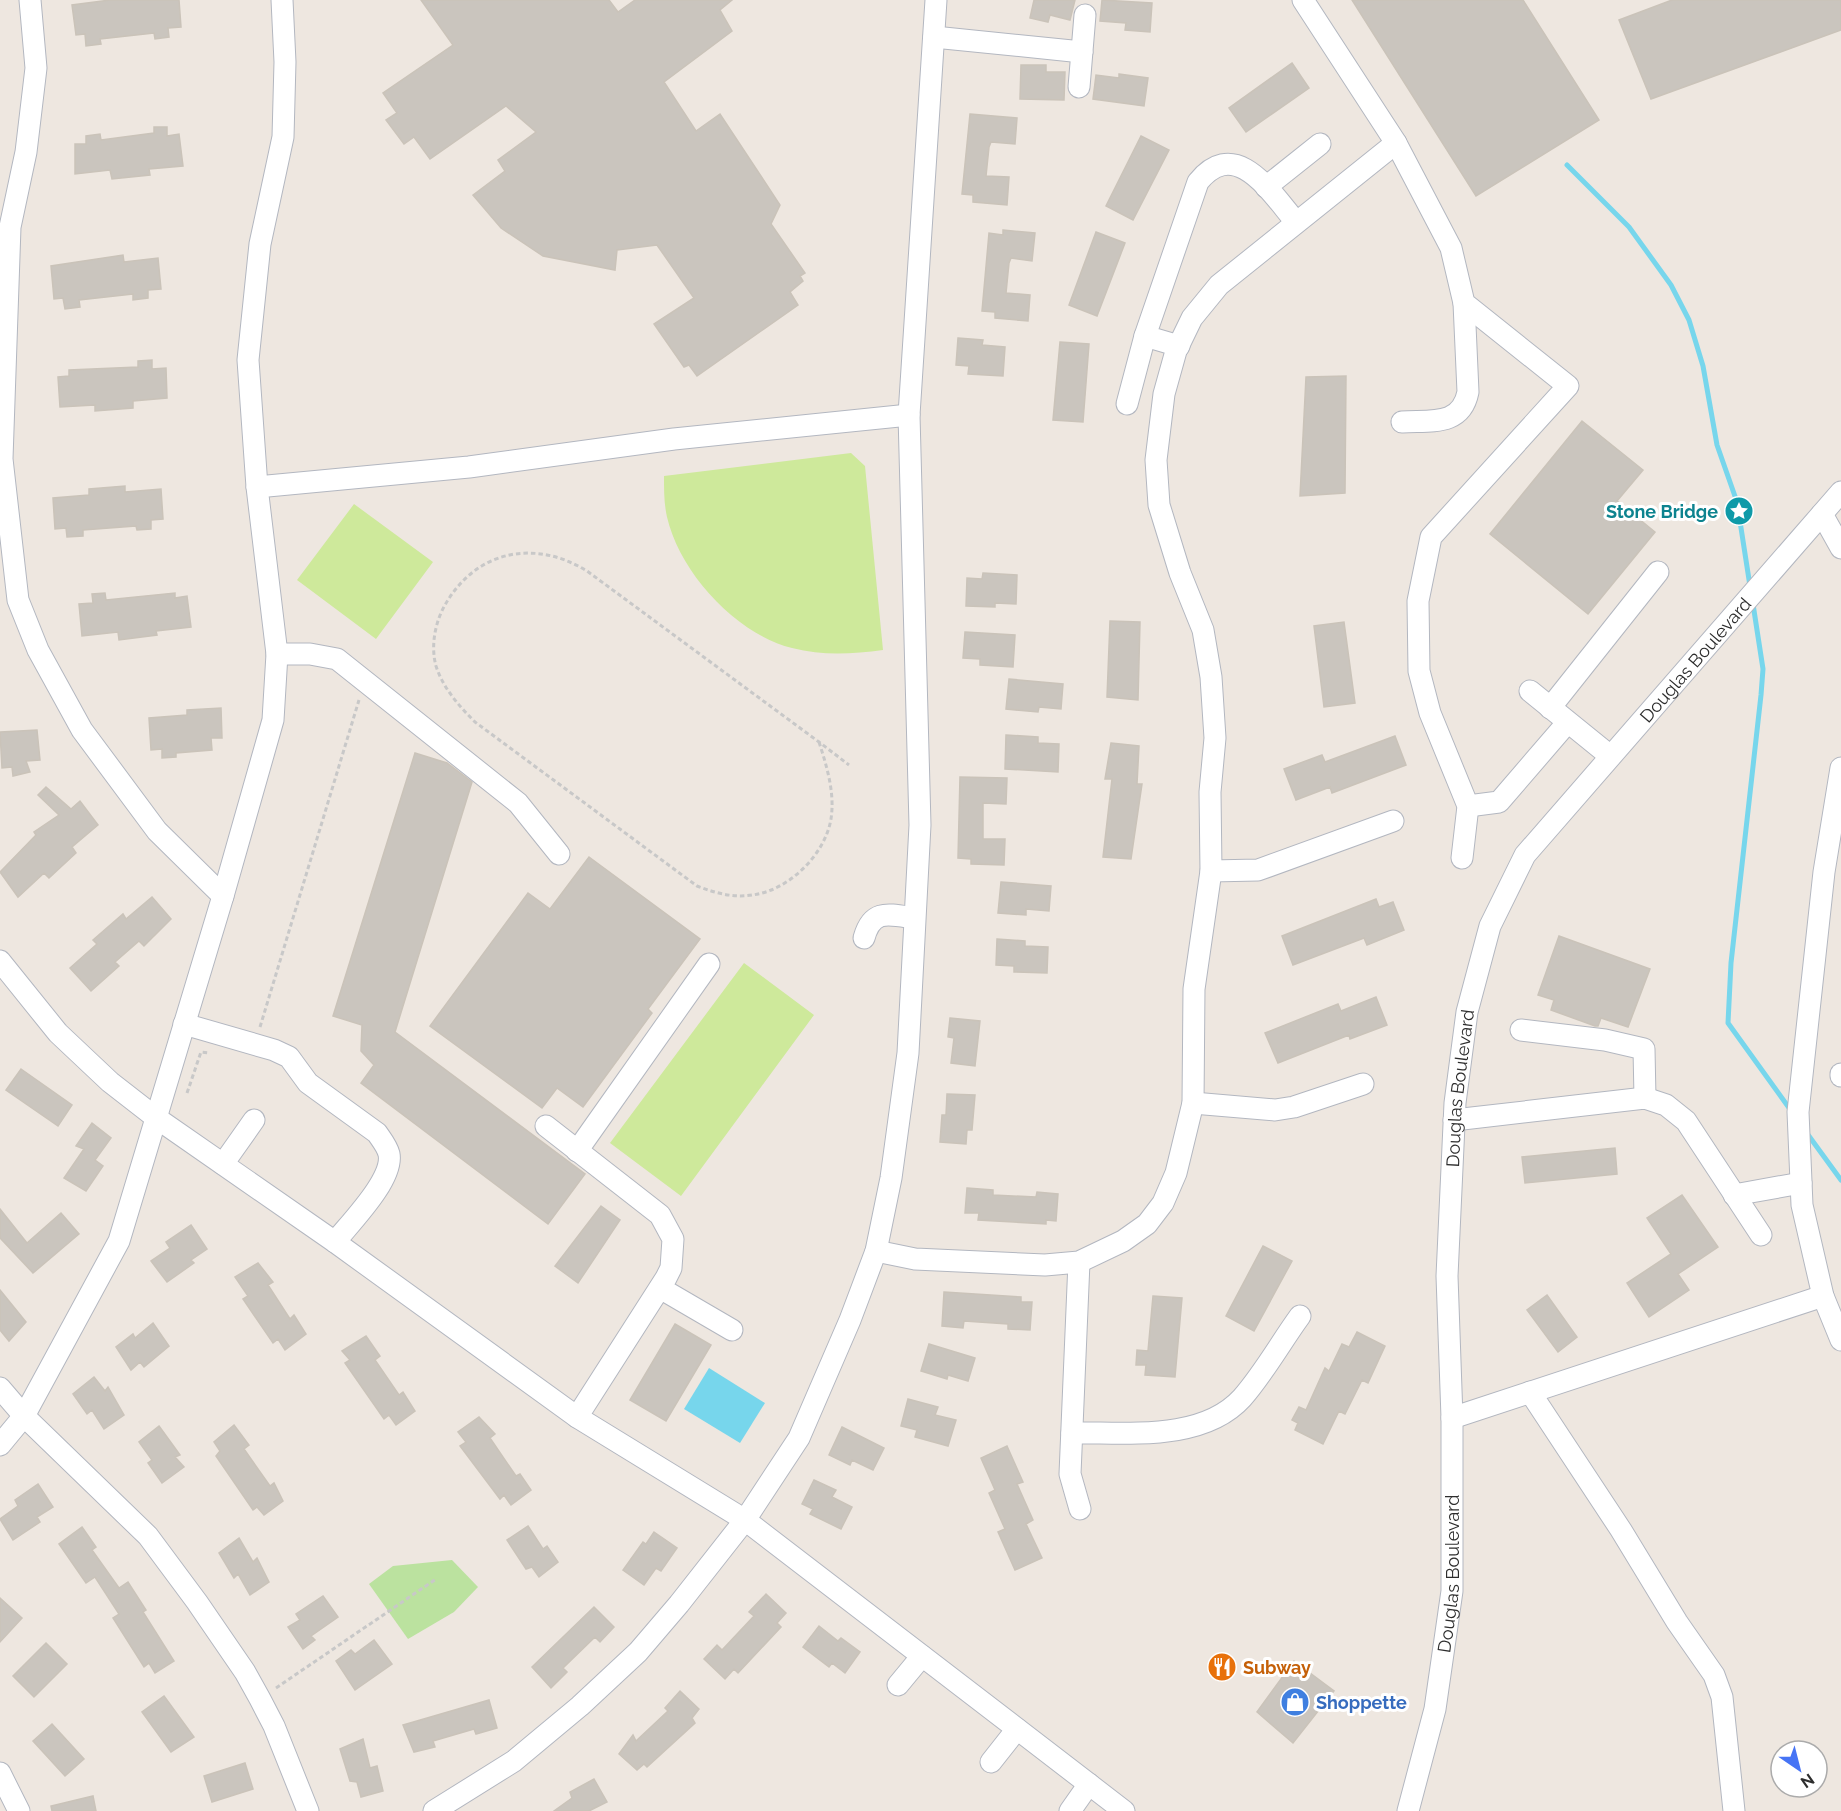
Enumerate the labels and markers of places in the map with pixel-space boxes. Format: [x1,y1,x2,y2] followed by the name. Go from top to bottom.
[1723,495,1755,527] place icon: Stone Bridge
[1606,501,1718,522] place label: Stone Bridge
[1206,1651,1238,1683] restaurant icon: Subway
[1243,1657,1311,1678] place label: Subway
[1279,1686,1311,1718] shop icon: Shoppette
[1316,1692,1407,1713] place label: Shoppette

